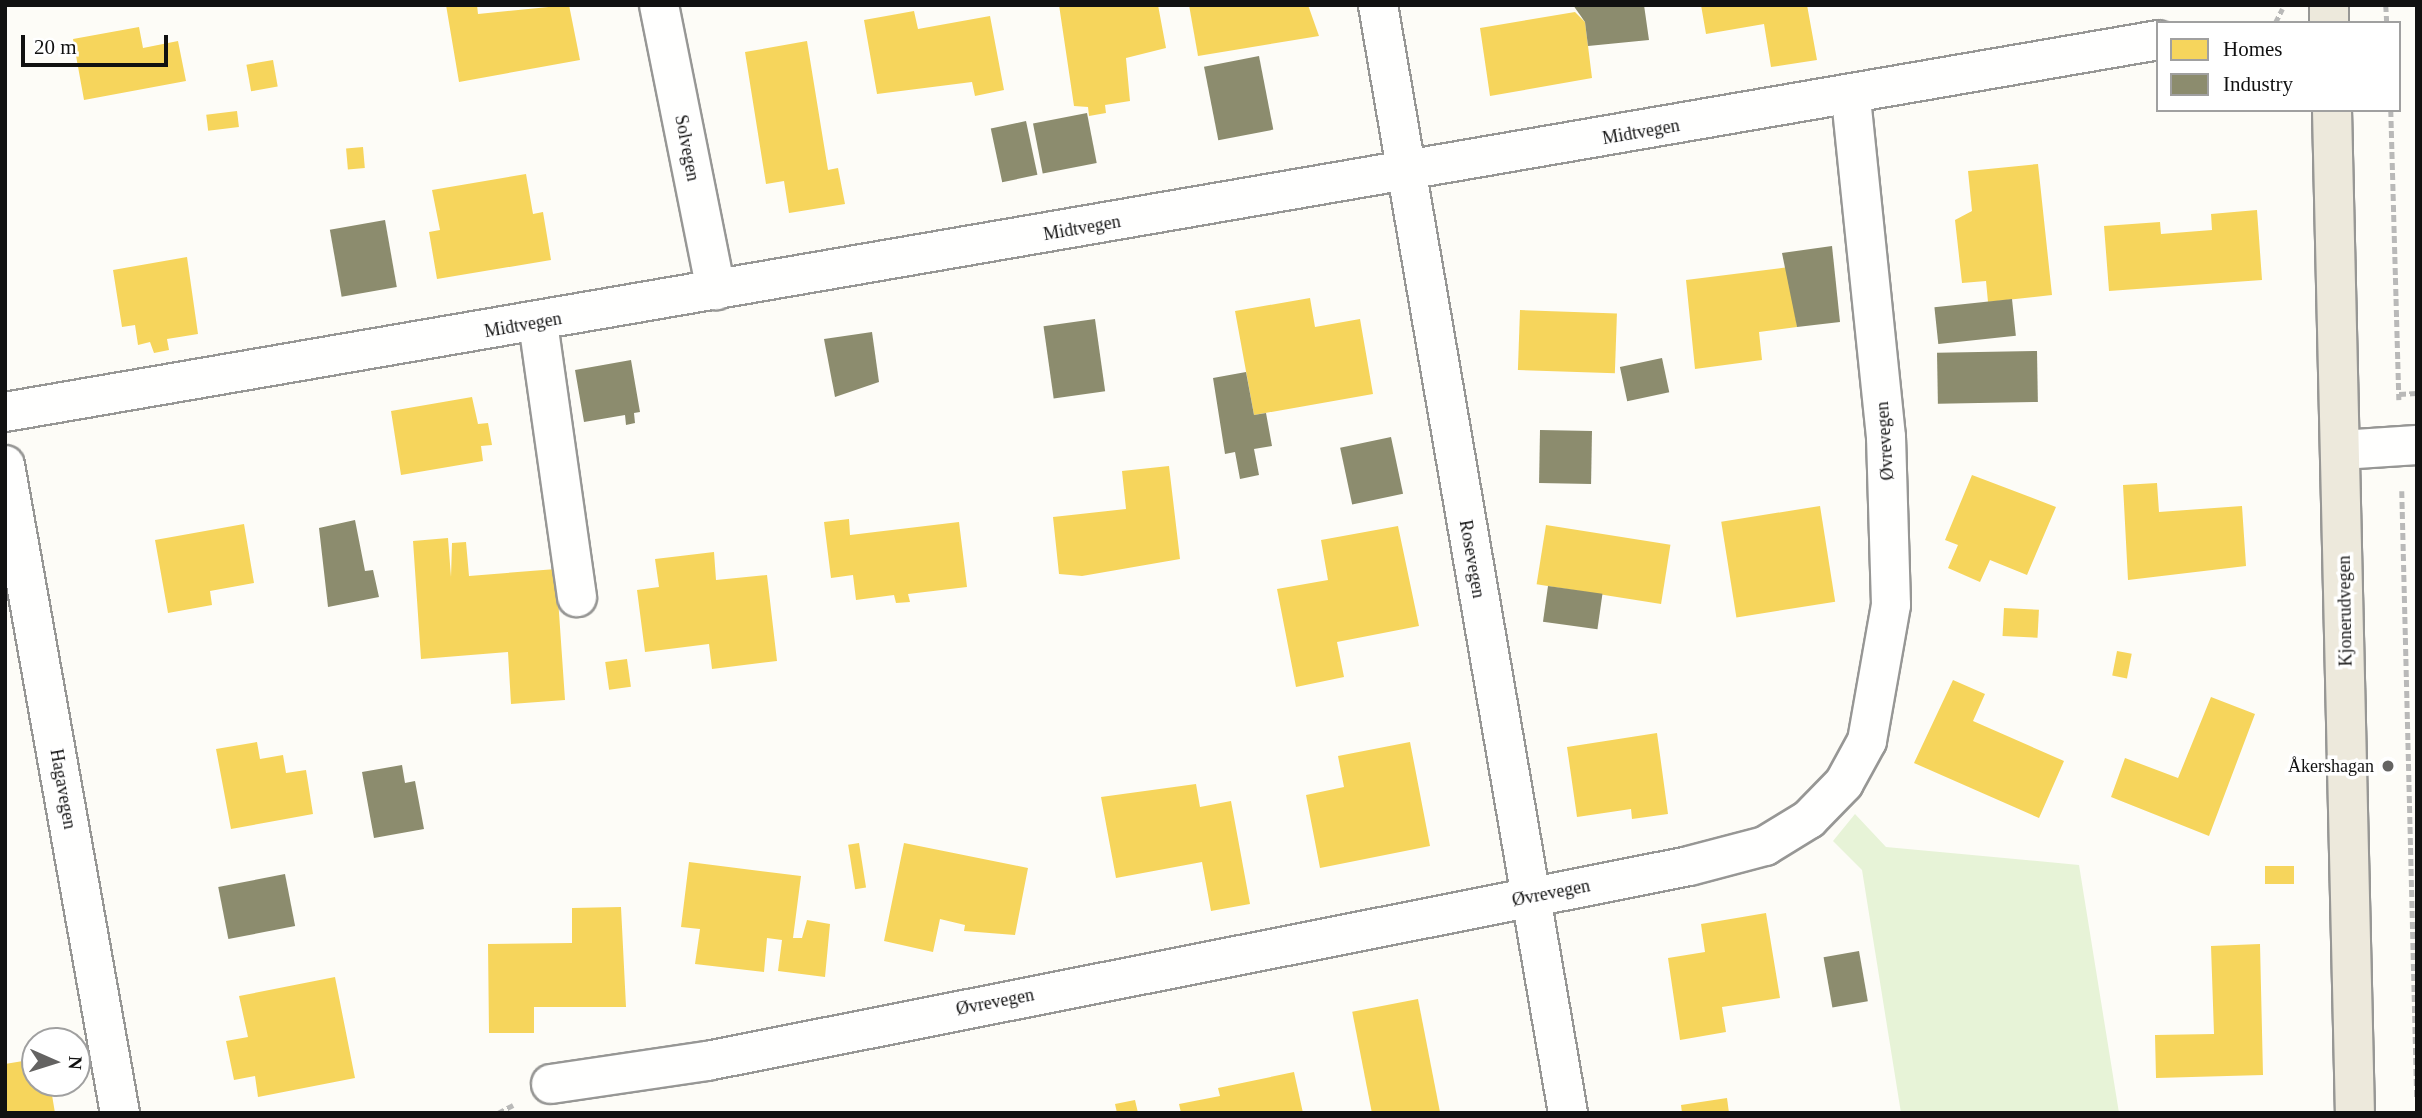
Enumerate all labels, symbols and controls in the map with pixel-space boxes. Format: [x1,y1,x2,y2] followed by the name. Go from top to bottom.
[24,21,172,65] scale bar
[2156,21,2401,112] legend
[34,35,77,59] text: 20 m
[2223,37,2283,61] text: Homes
[2223,72,2293,96] text: Industry
[670,113,704,183] street label: Solvegen
[1601,115,1681,149] street label: Midtvegen
[1042,211,1122,245] street label: Midtvegen
[483,308,563,342] street label: Midtvegen
[1871,401,1899,481] street label: Øvrevegen
[1455,518,1489,600] street label: Rosevegen
[2333,555,2357,667] street label: Kjonerudvegen
[45,747,81,831] street label: Hagavegen
[2288,755,2374,777] place label: Åkershagan
[2380,758,2396,774] marker: Åkershagan
[1510,875,1592,911] street label: Øvrevegen
[954,984,1036,1020] street label: Øvrevegen
[21,1027,91,1097] north arrow
[65,1056,86,1070] text: N

